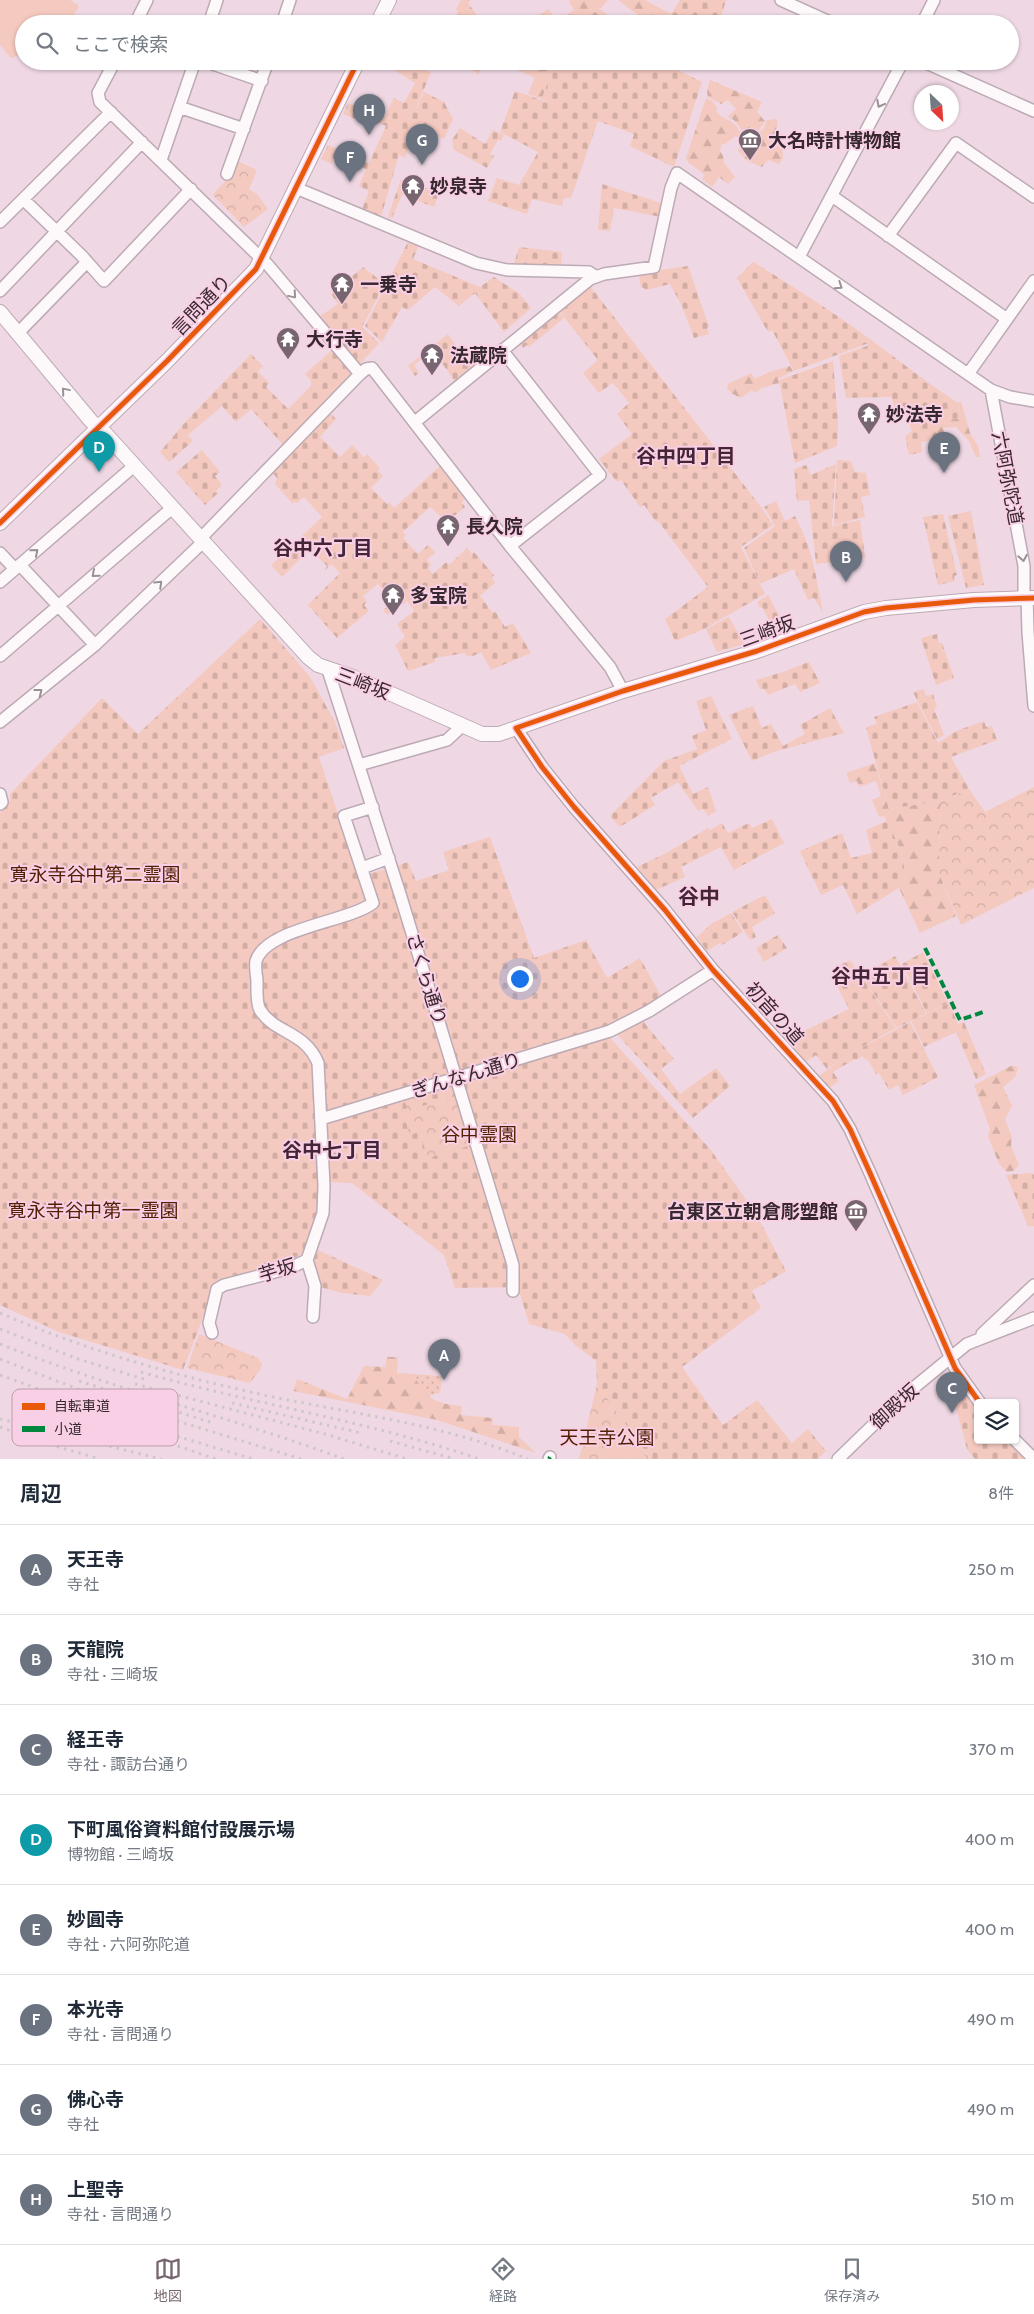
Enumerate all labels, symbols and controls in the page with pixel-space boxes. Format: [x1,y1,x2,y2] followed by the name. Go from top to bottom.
[15,15,1019,70] search box
[33,29,61,57] icon: search
[73,33,168,56] text: ここで検索
[914,85,959,130] north arrow
[353,94,385,135] pin: H
[876,99,886,108] one-way arrow
[406,124,438,165] pin: G
[737,127,763,161] museum icon: 大名時計博物館
[768,129,901,152] place label: 大名時計博物館
[334,141,366,182] pin: F
[400,173,426,207] temple icon: 妙泉寺
[430,175,487,198] place label: 妙泉寺
[167,270,236,341] street label: 言問通り
[329,271,355,305] temple icon: 一乗寺
[360,273,417,296] place label: 一乗寺
[833,280,843,289] one-way arrow
[288,290,297,299] one-way arrow
[275,326,301,360] temple icon: 大行寺
[306,328,363,351] place label: 大行寺
[419,342,445,376] temple icon: 法蔵院
[450,344,507,367] place label: 法蔵院
[63,388,71,397] one-way arrow
[856,401,882,435] temple icon: 妙法寺
[886,403,943,426] place label: 妙法寺
[987,429,1028,527] street label: 六阿弥陀道
[83,431,115,472] pin: D
[928,432,960,473] pin: E
[636,444,736,468] district label: 谷中四丁目
[435,513,461,547] temple icon: 長久院
[466,515,523,538] place label: 長久院
[273,536,373,560] district label: 谷中六丁目
[830,541,862,582] pin: B
[30,548,39,557] one-way arrow
[1017,554,1027,562] one-way arrow
[92,568,101,577] one-way arrow
[154,581,163,590] one-way arrow
[380,582,406,616] temple icon: 多宝院
[410,584,467,607] place label: 多宝院
[736,611,798,652] street label: 三崎坂
[332,663,394,704] street label: 三崎坂
[33,690,42,698] one-way arrow
[9,863,181,886] park label: 寛永寺谷中第二霊園
[678,884,720,909] district label: 谷中
[402,930,451,1028] street label: さくら通り
[831,964,931,988] district label: 谷中五丁目
[507,966,533,992] your location
[741,977,809,1049] street label: 初音の道
[408,1048,524,1103] street label: ぎんなん通り
[441,1123,517,1146] park label: 谷中霊園
[282,1138,382,1162] district label: 谷中七丁目
[843,1198,869,1232] museum icon: 台東区立朝倉彫塑館
[7,1199,179,1222] park label: 寛永寺谷中第一霊園
[667,1200,838,1223] place label: 台東区立朝倉彫塑館
[256,1254,299,1287] street label: 芋坂
[428,1339,460,1380] pin: A
[936,1372,968,1413] pin: C
[865,1379,923,1434] street label: 御殿坂
[12,1389,178,1446] legend
[54,1397,110,1415] text: 自転車道
[974,1399,1019,1444] map controls
[974,1399,1019,1444] button: layers
[54,1420,82,1438] text: 小道
[559,1426,655,1449] park label: 天王寺公園
[20,1481,62,1506] text: 周辺
[988,1484,1014,1503] text: 8件
[67,1548,124,1571] text: 天王寺
[31,1560,41,1579] text: A
[968,1560,1014,1579] text: 250 m
[67,1575,99,1594] text: 寺社
[67,1638,124,1661] text: 天龍院
[31,1650,41,1669] text: B
[971,1650,1014,1669] text: 310 m
[67,1665,158,1684] text: 寺社 · 三崎坂
[67,1728,124,1751] text: 経王寺
[31,1740,41,1759] text: C
[969,1740,1014,1759] text: 370 m
[67,1755,190,1774] text: 寺社 · 諏訪台通り
[67,1818,295,1841] text: 下町風俗資料館付設展示場
[30,1830,42,1849] text: D
[965,1830,1014,1849] text: 400 m
[67,1845,174,1864] text: 博物館 · 三崎坂
[67,1908,124,1931] text: 妙圓寺
[31,1920,41,1939] text: E
[965,1920,1014,1939] text: 400 m
[67,1935,190,1954] text: 寺社 · 六阿弥陀道
[67,1998,124,2021] text: 本光寺
[32,2010,40,2029] text: F
[967,2010,1014,2029] text: 490 m
[67,2025,174,2044] text: 寺社 · 言問通り
[67,2088,124,2111] text: 佛心寺
[31,2100,41,2119] text: G
[967,2100,1014,2119] text: 490 m
[67,2115,99,2134] text: 寺社
[67,2178,124,2201] text: 上聖寺
[30,2190,42,2209] text: H
[971,2190,1014,2209] text: 510 m
[67,2205,174,2224] text: 寺社 · 言問通り
[154,2255,182,2305] tab: 地図
[489,2255,517,2305] tab: 経路
[824,2255,880,2305] tab: 保存済み

